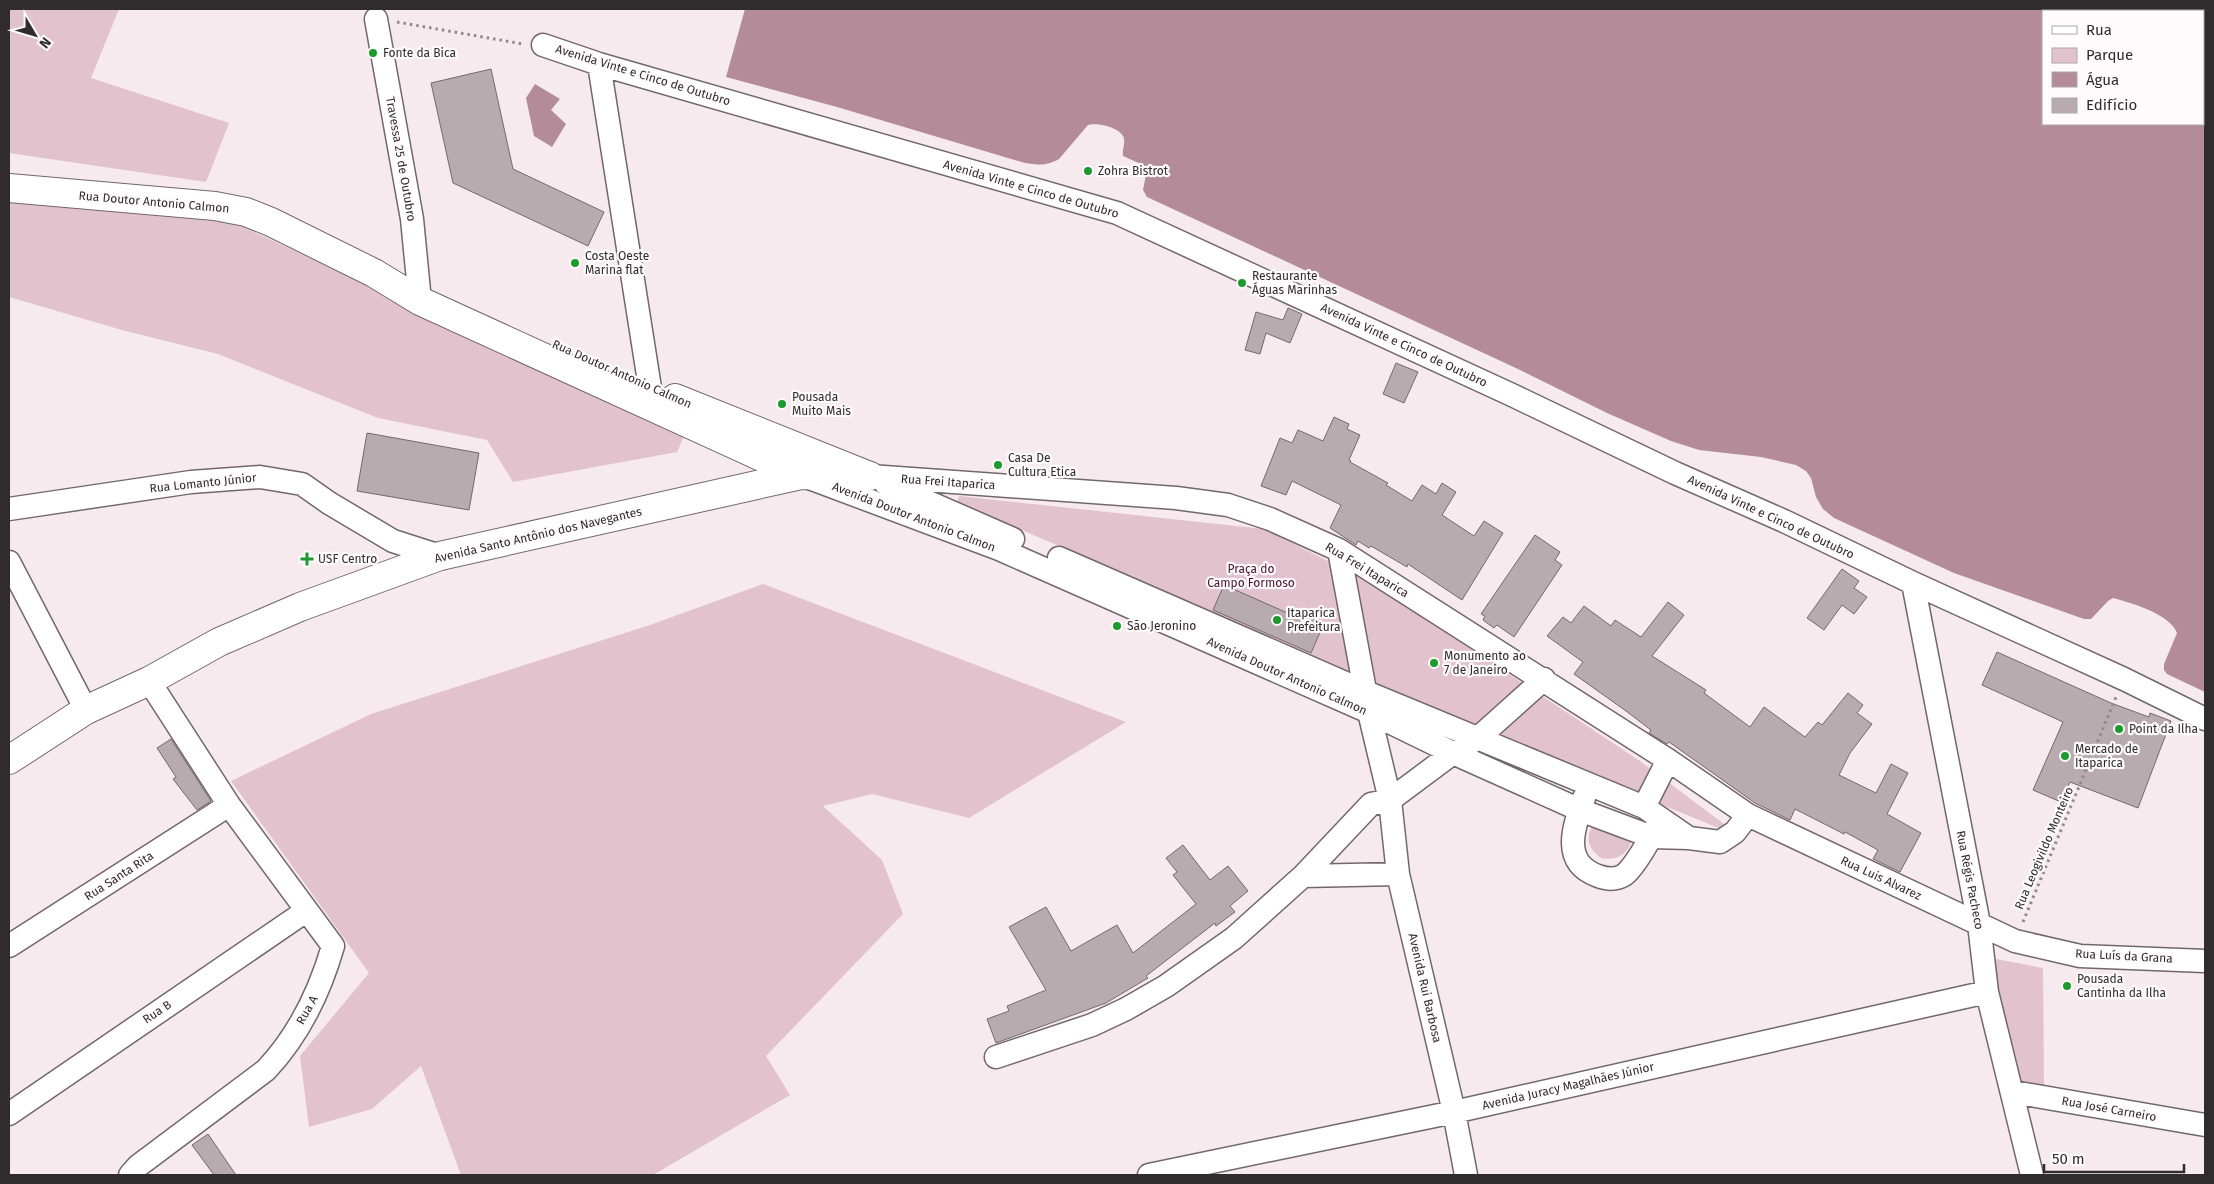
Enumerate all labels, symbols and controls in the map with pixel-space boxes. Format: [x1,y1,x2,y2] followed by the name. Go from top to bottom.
[10,10,60,60] north arrow
[2042,10,2204,125] legend
[2086,21,2112,39] text: Rua
[35,34,54,52] text: N
[554,42,732,108] street label: Avenida Vinte e Cinco de Outubro
[383,46,456,60] place label: Fonte da Bica
[2086,46,2133,64] text: Parque
[367,47,379,59] marker: Fonte da Bica
[2086,71,2119,89] text: Água
[383,95,419,223] street label: Travessa 25 de Outubro
[2086,96,2137,114] text: Edifício
[942,157,1120,221] street label: Avenida Vinte e Cinco de Outubro
[1098,164,1169,178] place label: Zohra Bistrot
[1082,165,1094,177] marker: Zohra Bistrot
[78,188,230,216] street label: Rua Doutor Antonio Calmon
[585,249,649,277] place label: Costa Oeste Marina flat
[569,257,581,269] marker: Costa Oeste Marina flat
[1252,269,1338,297] place label: Restaurante Águas Marinhas
[1236,277,1248,289] marker: Restaurante Águas Marinhas
[1319,300,1489,390] street label: Avenida Vinte e Cinco de Outubro
[550,337,694,411] street label: Rua Doutor Antonio Calmon
[792,390,851,418] place label: Pousada Muito Mais
[776,398,788,410] marker: Pousada Muito Mais
[1008,451,1076,479] place label: Casa De Cultura Etica
[992,459,1004,471] marker: Casa De Cultura Etica
[149,470,258,496] street label: Rua Lomanto Júnior
[900,472,996,492] street label: Rua Frei Itaparica
[1686,472,1856,562] street label: Avenida Vinte e Cinco de Outubro
[830,479,998,555] street label: Avenida Doutor Antonio Calmon
[433,504,643,566] street label: Avenida Santo Antônio dos Navegantes
[1323,540,1411,600] street label: Rua Frei Itaparica
[300,552,314,566] marker: USF Centro
[318,552,377,566] place label: USF Centro
[1207,562,1295,590] park label: Praça do Campo Formoso
[1287,606,1340,634] place label: Itaparica Prefeitura
[1271,614,1283,626] marker: Itaparica Prefeitura
[1127,619,1196,633] place label: São Jeronino
[1111,620,1123,632] marker: São Jeronino
[1205,634,1369,718] street label: Avenida Doutor Antonio Calmon
[1444,649,1526,677] place label: Monumento ao 7 de Janeiro
[1428,657,1440,669] marker: Monumento ao 7 de Janeiro
[2129,722,2198,736] place label: Point da Ilha
[2113,723,2125,735] marker: Point da Ilha
[2075,742,2138,770] place label: Mercado de Itaparica
[2059,750,2071,762] marker: Mercado de Itaparica
[2012,785,2076,911] street label: Rua Leogivildo Monteiro
[1954,829,1986,931] street label: Rua Régis Pacheco
[82,848,156,904] street label: Rua Santa Rita
[1838,853,1924,903] street label: Rua Luis Alvarez
[1406,932,1444,1044] street label: Avenida Rui Barbosa
[2075,946,2173,966] street label: Rua Luís da Grana
[2077,972,2166,1000] place label: Pousada Cantinha da Ilha
[2061,980,2073,992] marker: Pousada Cantinha da Ilha
[293,993,321,1027] street label: Rua A
[140,997,174,1027] street label: Rua B
[1481,1059,1656,1113] street label: Avenida Juracy Magalhães Júnior
[2061,1094,2157,1124] street label: Rua José Carneiro
[2044,1142,2184,1174] scale bar
[2052,1150,2085,1168] text: 50 m

